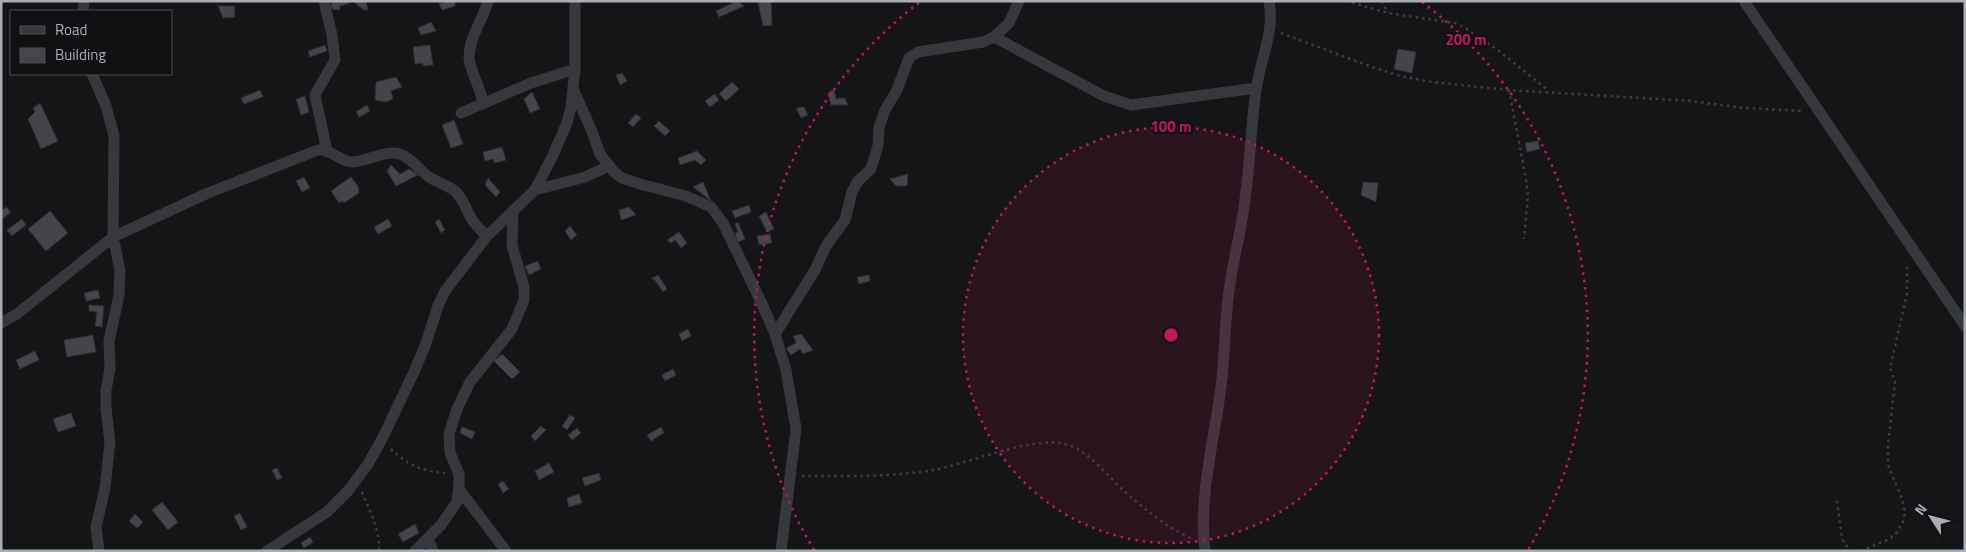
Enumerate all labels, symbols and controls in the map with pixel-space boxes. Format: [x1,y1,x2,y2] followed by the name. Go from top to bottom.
[10,10,172,75] legend
[55,18,87,41] text: Road
[1445,28,1487,51] text: 200 m
[55,43,106,66] text: Building
[1150,115,1192,138] text: 100 m
[1162,326,1180,344] centre of rings
[1906,492,1956,542] north arrow
[1909,499,1931,519] text: N

